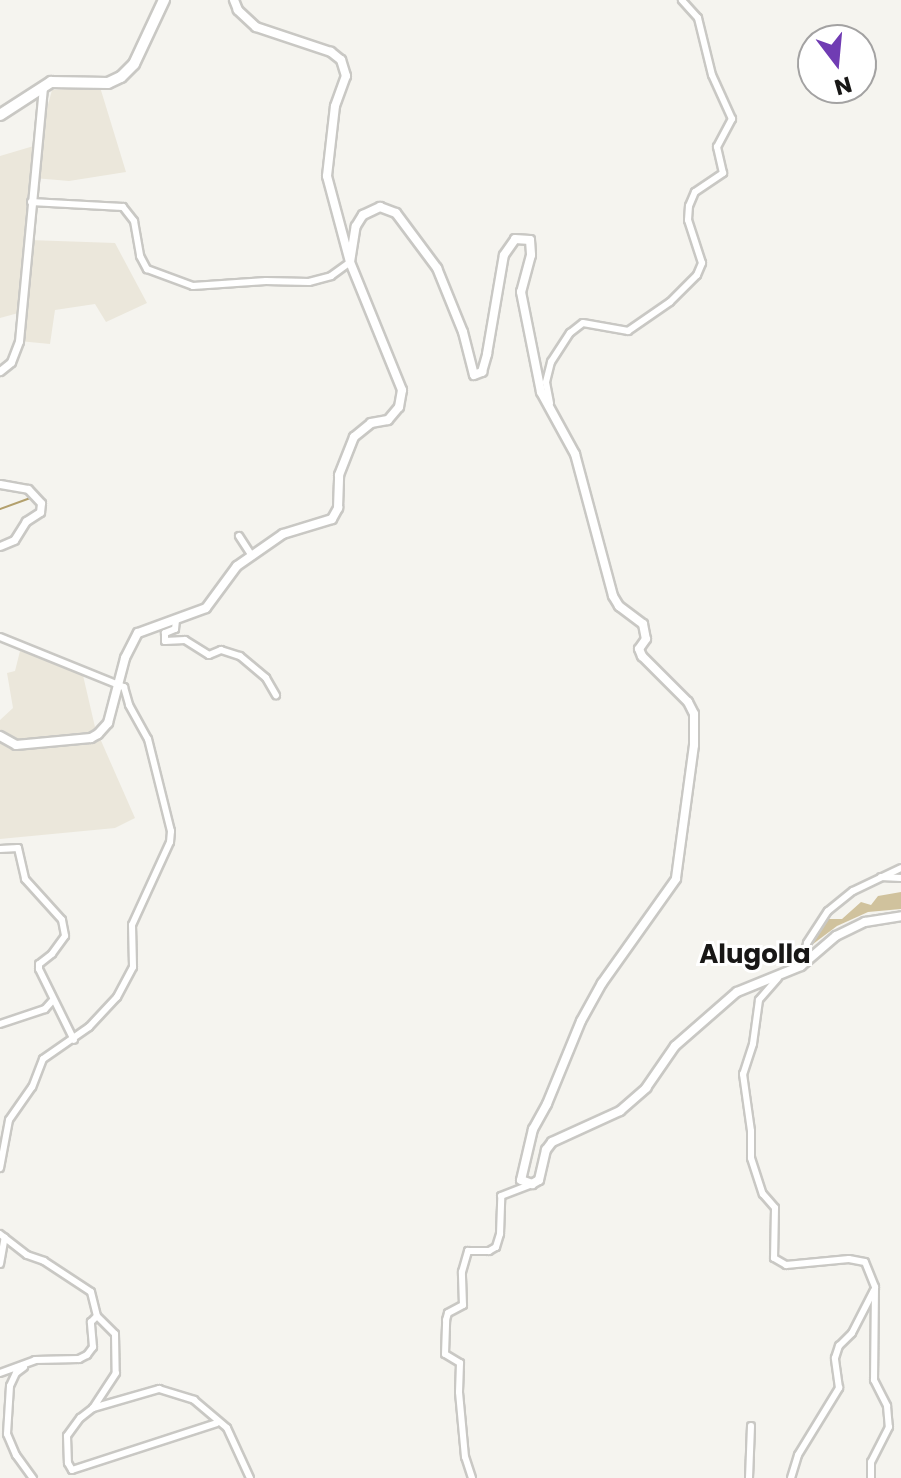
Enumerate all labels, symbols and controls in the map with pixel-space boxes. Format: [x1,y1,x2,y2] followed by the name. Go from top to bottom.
[797,24,877,104] north arrow
[831,68,855,103] text: N
[699,939,811,971] district label: Alugolla

